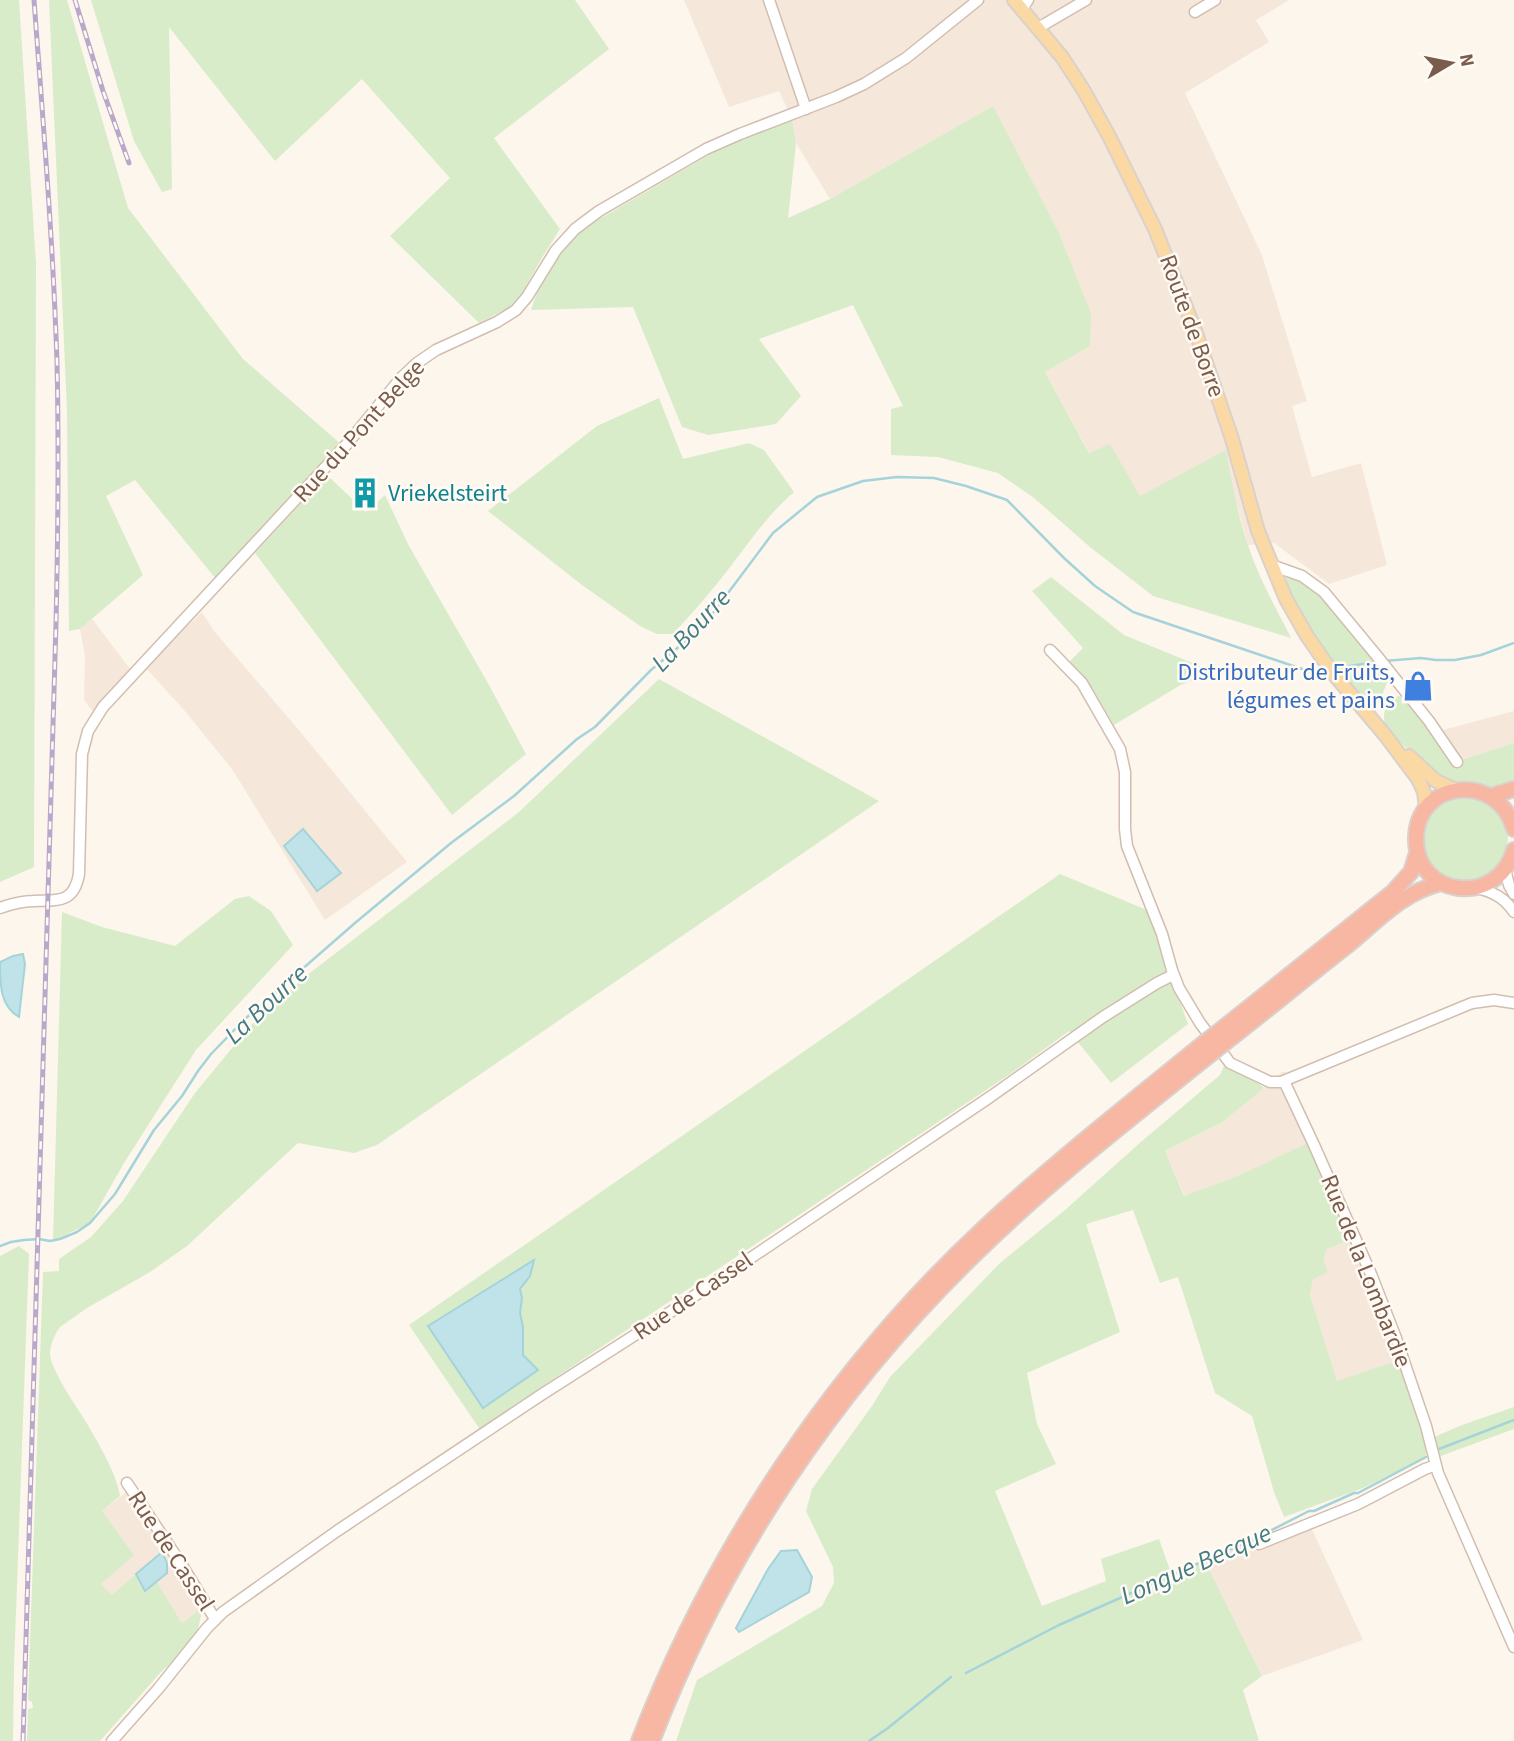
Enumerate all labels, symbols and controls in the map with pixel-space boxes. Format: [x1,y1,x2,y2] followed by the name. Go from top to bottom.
[1416,28,1486,98] north arrow
[1452,52,1481,69] text: N
[1150,250,1234,402] street label: Route de Borre
[285,351,433,511] street label: Rue du Pont Belge
[348,476,382,510] building icon: Vriekelsteirt
[388,476,507,511] place label: Vriekelsteirt
[643,580,739,680] water label: La Bourre
[1178,655,1395,718] place label: Distributeur de Fruits, légumes et pains
[1401,669,1435,703] shop icon: Distributeur de Fruits, légumes et pains
[216,956,316,1052] water label: La Bourre
[1311,1169,1421,1373] street label: Rue de la Lombardie
[626,1243,760,1349] street label: Rue de Cassel
[119,1484,223,1618] street label: Rue de Cassel
[1115,1514,1277,1614] water label: Longue Becque

